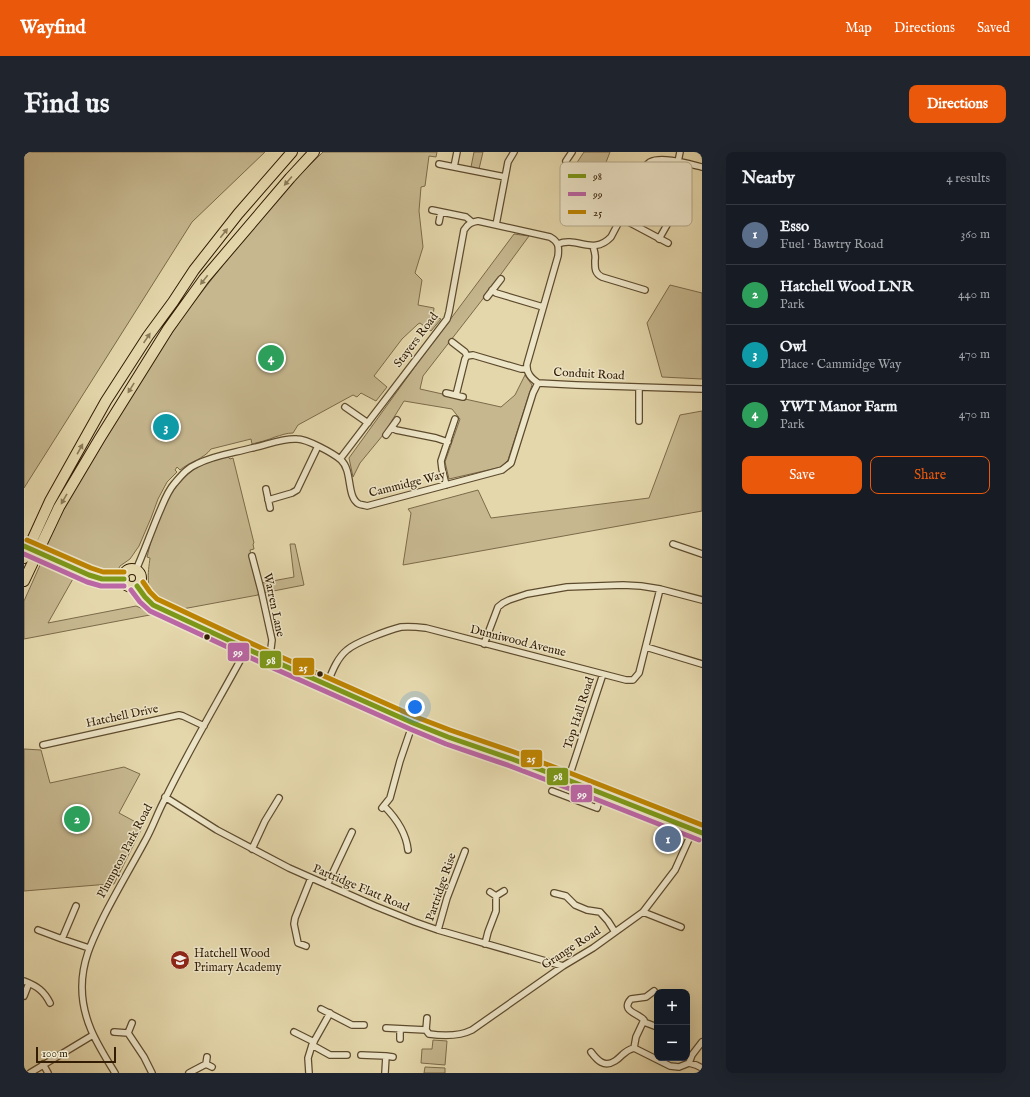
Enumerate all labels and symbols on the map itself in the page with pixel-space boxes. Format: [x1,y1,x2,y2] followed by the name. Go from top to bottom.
[560,162,692,226] legend
[592,170,602,184] text: 98
[283,176,292,186] one-way arrow
[592,188,603,202] text: 99
[593,206,602,220] text: 25
[219,227,228,238] one-way arrow
[200,275,208,286] one-way arrow
[390,309,442,370] street label: Stayers Road
[143,333,151,343] one-way arrow
[258,343,284,373] pin: 4
[553,365,625,383] street label: Conduit Road
[127,383,135,393] one-way arrow
[153,412,179,442] pin: 3
[76,443,83,455] one-way arrow
[367,467,447,501] street label: Cammidge Way
[60,493,67,505] one-way arrow
[260,572,288,639] street label: Warren Lane
[469,622,568,660] street label: Dunniwood Avenue
[202,632,212,642] unlabelled marker
[227,642,250,662] line badge: 99
[232,646,243,660] text: 99
[259,650,282,669] line badge: 98
[265,654,276,668] text: 98
[292,657,315,676] line badge: 25
[298,661,308,675] text: 25
[315,669,325,679] unlabelled marker
[560,674,599,751] street label: Top Hall Road
[405,697,425,717] your location
[84,701,160,731] street label: Hatchell Drive
[520,749,543,768] line badge: 25
[526,752,536,766] text: 25
[546,767,569,786] line badge: 98
[552,770,563,784] text: 98
[570,784,593,803] line badge: 99
[576,788,587,802] text: 99
[94,801,157,901] street label: Plumpton Park Road
[64,804,90,834] pin: 2
[655,824,681,854] pin: 1
[422,850,460,923] street label: Partridge Rise
[311,861,412,915] street label: Partridge Flatt Road
[539,923,604,973] street label: Grange Road
[194,946,281,975] place label: Hatchell Wood Primary Academy
[169,949,191,971] school or university icon: Hatchell Wood Primary Academy
[36,1045,116,1064] scale bar

